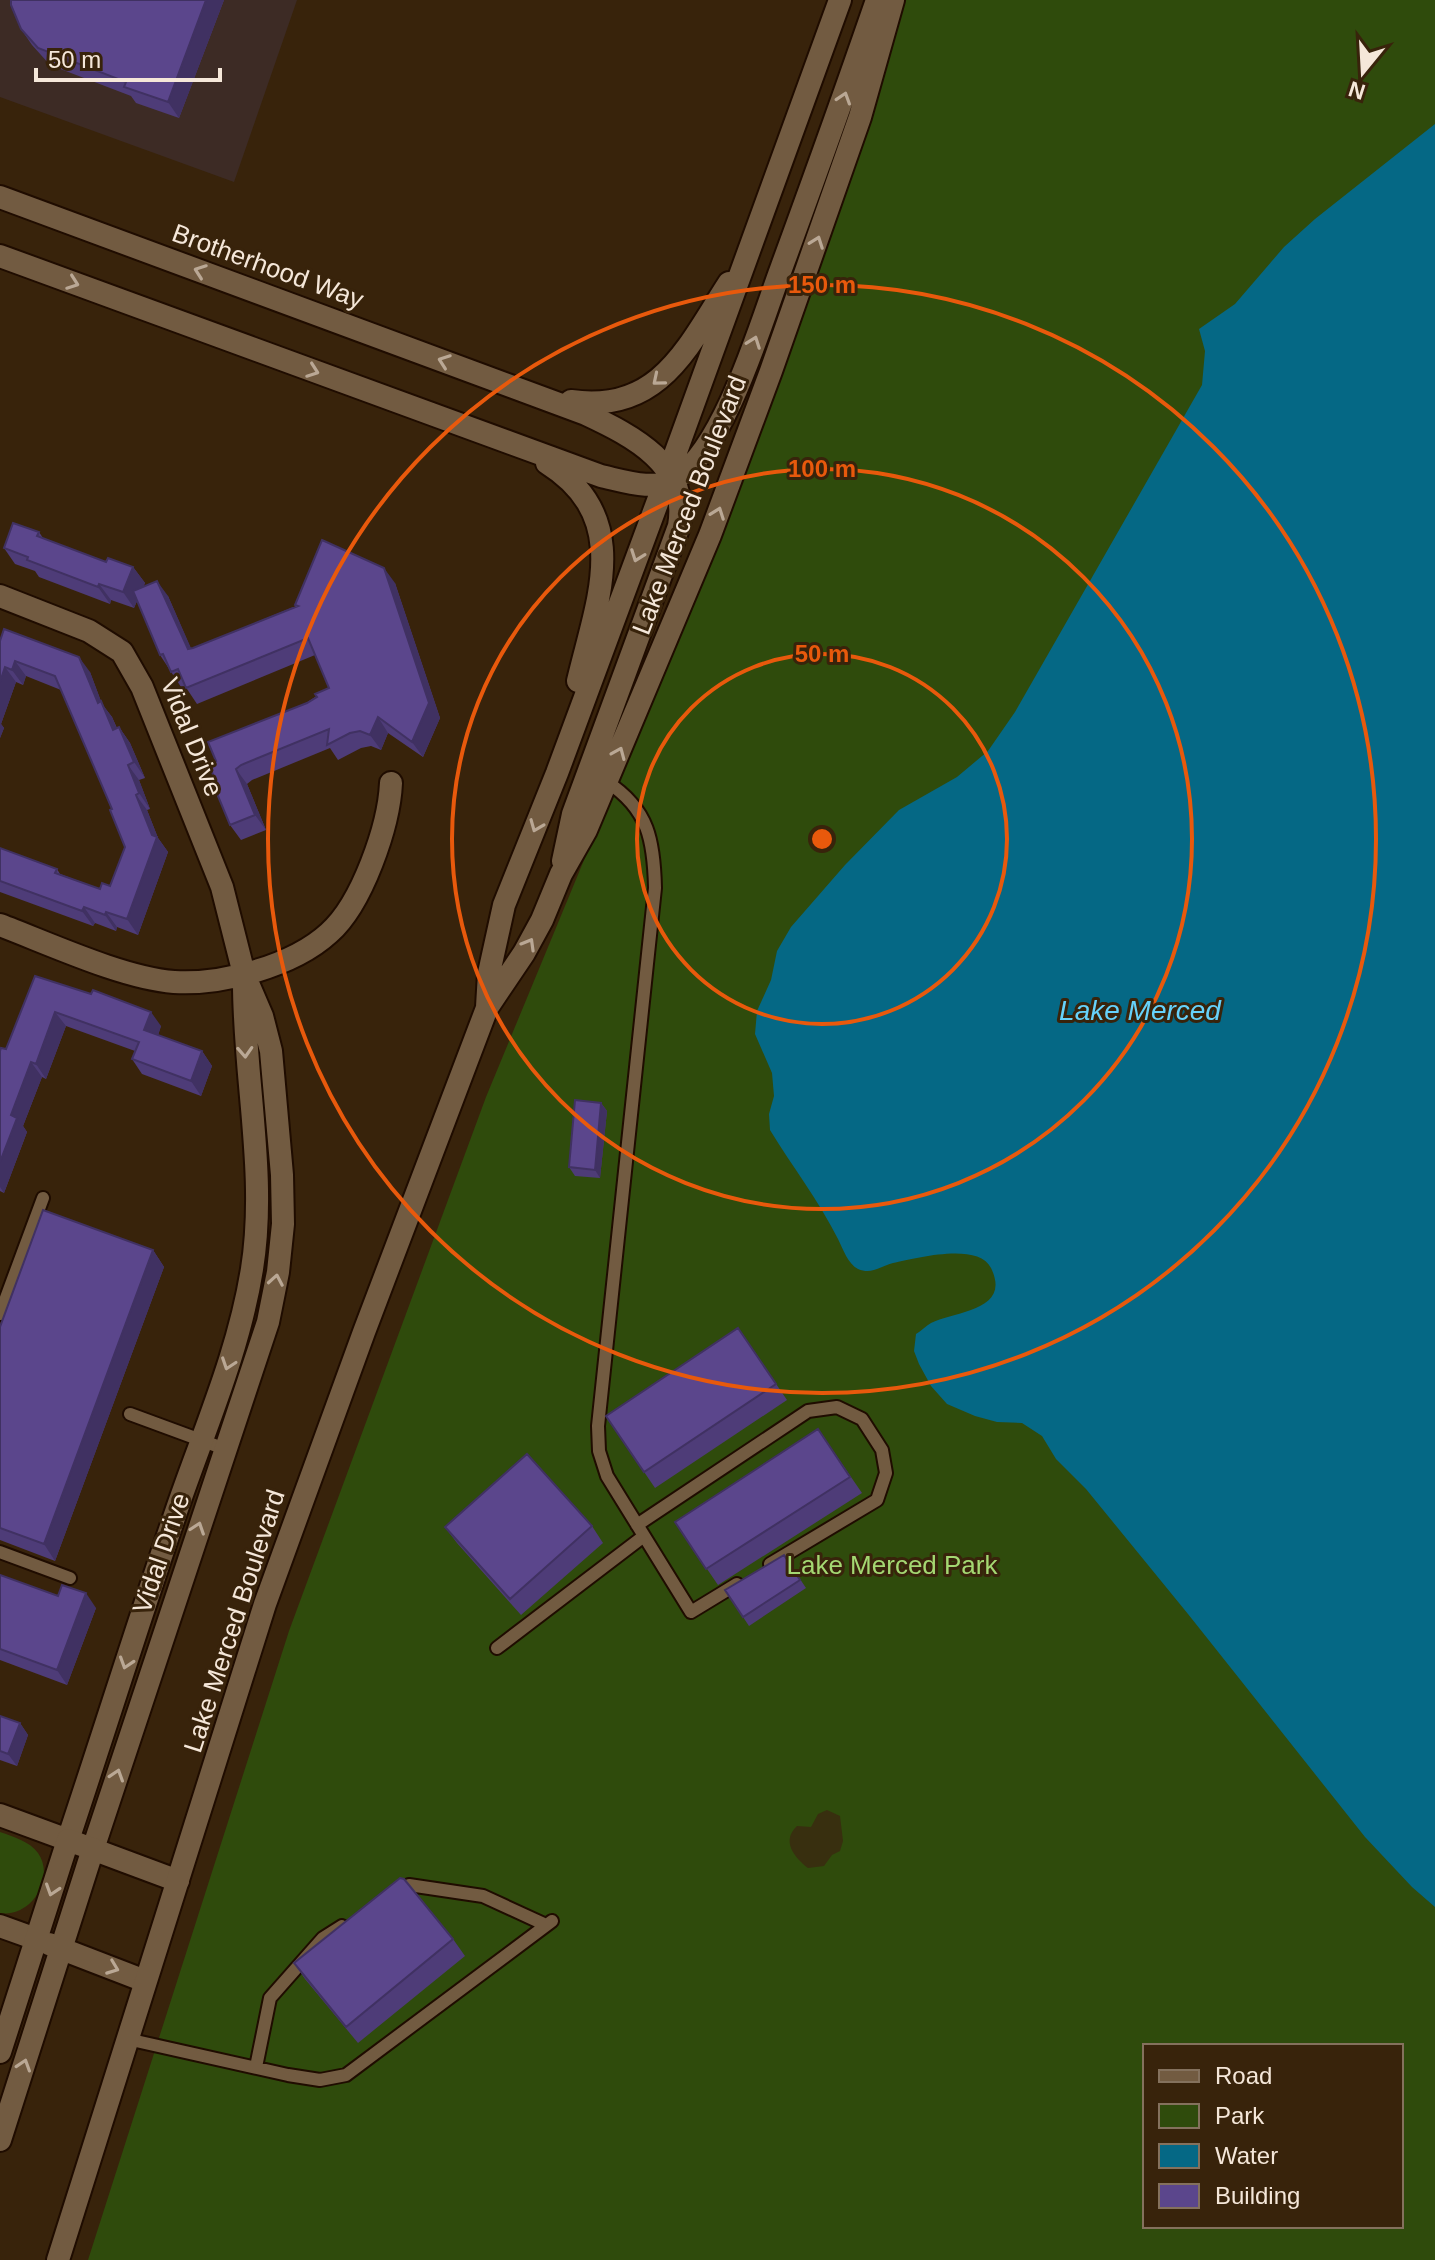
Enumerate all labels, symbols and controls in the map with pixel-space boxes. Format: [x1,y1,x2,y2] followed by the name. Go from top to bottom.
[36,32,220,82] scale bar
[1323,32,1403,112] north arrow
[48,46,101,73] text: 50 m
[1346,76,1368,105] text: N
[834,91,850,105] one-way arrow
[168,217,368,315] street label: Brotherhood Way
[807,236,823,250] one-way arrow
[194,264,208,281] one-way arrow
[788,271,856,298] text: 150 m
[65,273,79,290] one-way arrow
[744,336,761,350] one-way arrow
[438,354,452,371] one-way arrow
[305,361,319,378] one-way arrow
[653,370,667,385] one-way arrow
[626,371,752,639] street label: Lake Merced Boulevard
[788,455,856,482] text: 100 m
[708,507,725,521] one-way arrow
[630,549,646,563] one-way arrow
[795,640,849,667] text: 50 m
[155,673,229,801] street label: Vidal Drive
[610,747,626,761] one-way arrow
[529,818,545,832] one-way arrow
[808,825,836,853] centre of rings
[519,938,535,952] one-way arrow
[1059,995,1222,1026] water label: Lake Merced
[237,1046,254,1059] one-way arrow
[267,1274,284,1287] one-way arrow
[222,1356,238,1370] one-way arrow
[177,1486,291,1756] street label: Lake Merced Boulevard
[126,1489,196,1617] street label: Vidal Drive
[189,1522,205,1536] one-way arrow
[787,1550,998,1580] park label: Lake Merced Park
[120,1655,136,1669] one-way arrow
[107,1769,123,1783] one-way arrow
[46,1882,62,1896] one-way arrow
[105,1958,119,1975] one-way arrow
[1143,2044,1403,2228] legend
[14,2059,30,2073] one-way arrow
[1215,2062,1272,2089] text: Road
[1215,2102,1265,2129] text: Park
[1215,2142,1278,2169] text: Water
[1215,2182,1300,2209] text: Building

